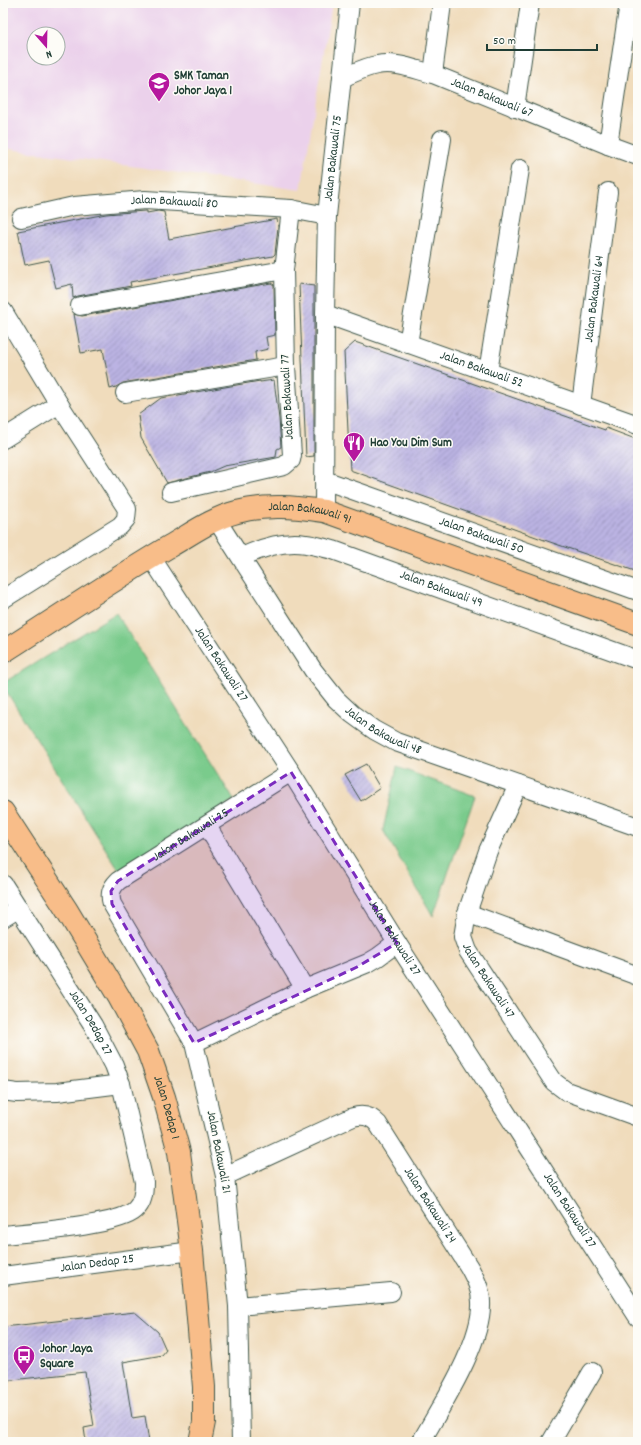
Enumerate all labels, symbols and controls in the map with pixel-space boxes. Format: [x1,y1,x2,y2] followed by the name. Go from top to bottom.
[26,26,66,66] north arrow
[487,26,597,52] scale bar
[493,33,516,50] text: 50 m
[43,45,54,62] text: N
[174,67,232,101] place label: SMK Taman Johor Jaya 1
[146,70,172,103] school or university icon: SMK Taman Johor Jaya 1
[448,73,536,123] street label: Jalan Bakawali 67
[319,114,347,203] street label: Jalan Bakawali 75
[130,190,219,214] street label: Jalan Bakawali 80
[580,254,609,343] street label: Jalan Bakawali 64
[437,346,526,393] street label: Jalan Bakawali 52
[276,354,300,440] street label: Jalan Bakawali 77
[341,430,367,463] restaurant icon: Hao You Dim Sum
[370,434,452,453] place label: Hao You Dim Sum
[268,497,354,530] street label: Jalan Bakawali 91
[436,512,527,559] street label: Jalan Bakawali 50
[397,565,485,613] street label: Jalan Bakawali 49
[189,623,252,706] street label: Jalan Bakawali 27
[340,702,424,760] street label: Jalan Bakawali 48
[149,804,233,866] street label: Jalan Bakawali 25
[363,896,425,980] street label: Jalan Bakawali 27
[457,941,519,1022] street label: Jalan Bakawali 47
[63,986,117,1059] street label: Jalan Dedap 27
[148,1073,185,1141] street label: Jalan Dedap 1
[201,1109,235,1195] street label: Jalan Bakawali 21
[398,1164,461,1247] street label: Jalan Bakawali 24
[538,1169,601,1252] street label: Jalan Bakawali 27
[59,1249,135,1278] street label: Jalan Dedap 25
[40,1340,93,1374] place label: Johor Jaya Square
[11,1343,37,1376] bus stop icon: Johor Jaya Square

